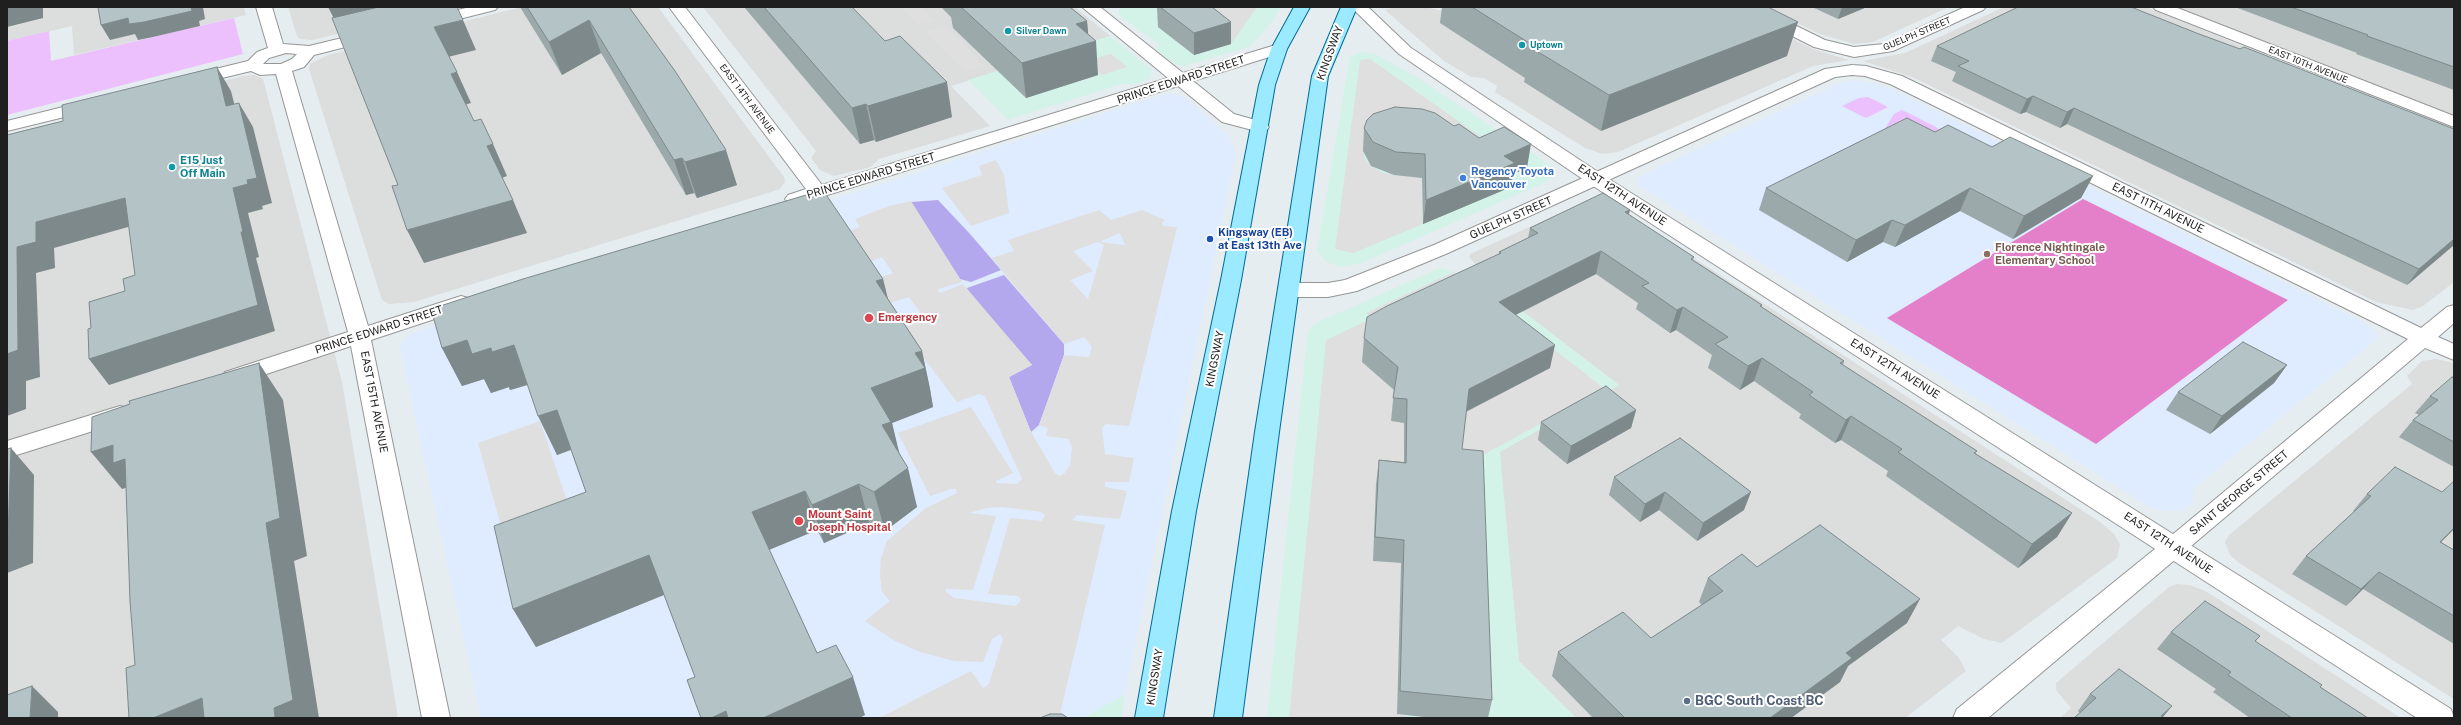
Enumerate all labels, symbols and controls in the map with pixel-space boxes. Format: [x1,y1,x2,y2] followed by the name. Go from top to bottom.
[1881,15,1953,53] street label: GUELPH STREET
[1314,24,1346,82] street label: KINGSWAY
[1003,26,1013,36] marker: Silver Dawn
[1016,26,1067,36] place label: Silver Dawn
[1517,40,1527,50] marker: Uptown
[1530,40,1563,50] place label: Uptown
[2267,44,2349,86] street label: EAST 10TH AVENUE
[1115,53,1247,107] street label: PRINCE EDWARD STREET
[717,62,777,136] street label: EAST 14TH AVENUE
[805,150,937,202] street label: PRINCE EDWARD STREET
[180,154,225,180] place label: E15 Just Off Main
[1575,161,1669,229] street label: EAST 12TH AVENUE
[167,162,177,172] marker: E15 Just Off Main
[1471,165,1554,191] place label: Regency Toyota Vancouver
[1458,173,1468,183] marker: Regency Toyota Vancouver
[2110,180,2206,236] street label: EAST 11TH AVENUE
[1468,194,1554,242] street label: GUELPH STREET
[1218,226,1302,252] place label: Kingsway (EB) at East 13th Ave
[1205,234,1215,244] marker: Kingsway (EB) at East 13th Ave
[1995,241,2105,267] place label: Florence Nightingale Elementary School
[1982,249,1992,259] marker: Florence Nightingale Elementary School
[313,303,445,357] street label: PRINCE EDWARD STREET
[878,311,937,325] place label: Emergency
[863,312,875,324] marker: Emergency
[1203,330,1227,388] street label: KINGSWAY
[1848,336,1942,402] street label: EAST 12TH AVENUE
[358,350,390,454] street label: EAST 15TH AVENUE
[2187,448,2291,538] street label: SAINT GEORGE STREET
[808,508,891,534] place label: Mount Saint Joseph Hospital
[2121,509,2215,577] street label: EAST 12TH AVENUE
[793,515,805,527] marker: Mount Saint Joseph Hospital
[1144,648,1166,706] street label: KINGSWAY
[1695,693,1824,709] place label: BGC South Coast BC
[1682,696,1692,706] marker: BGC South Coast BC

